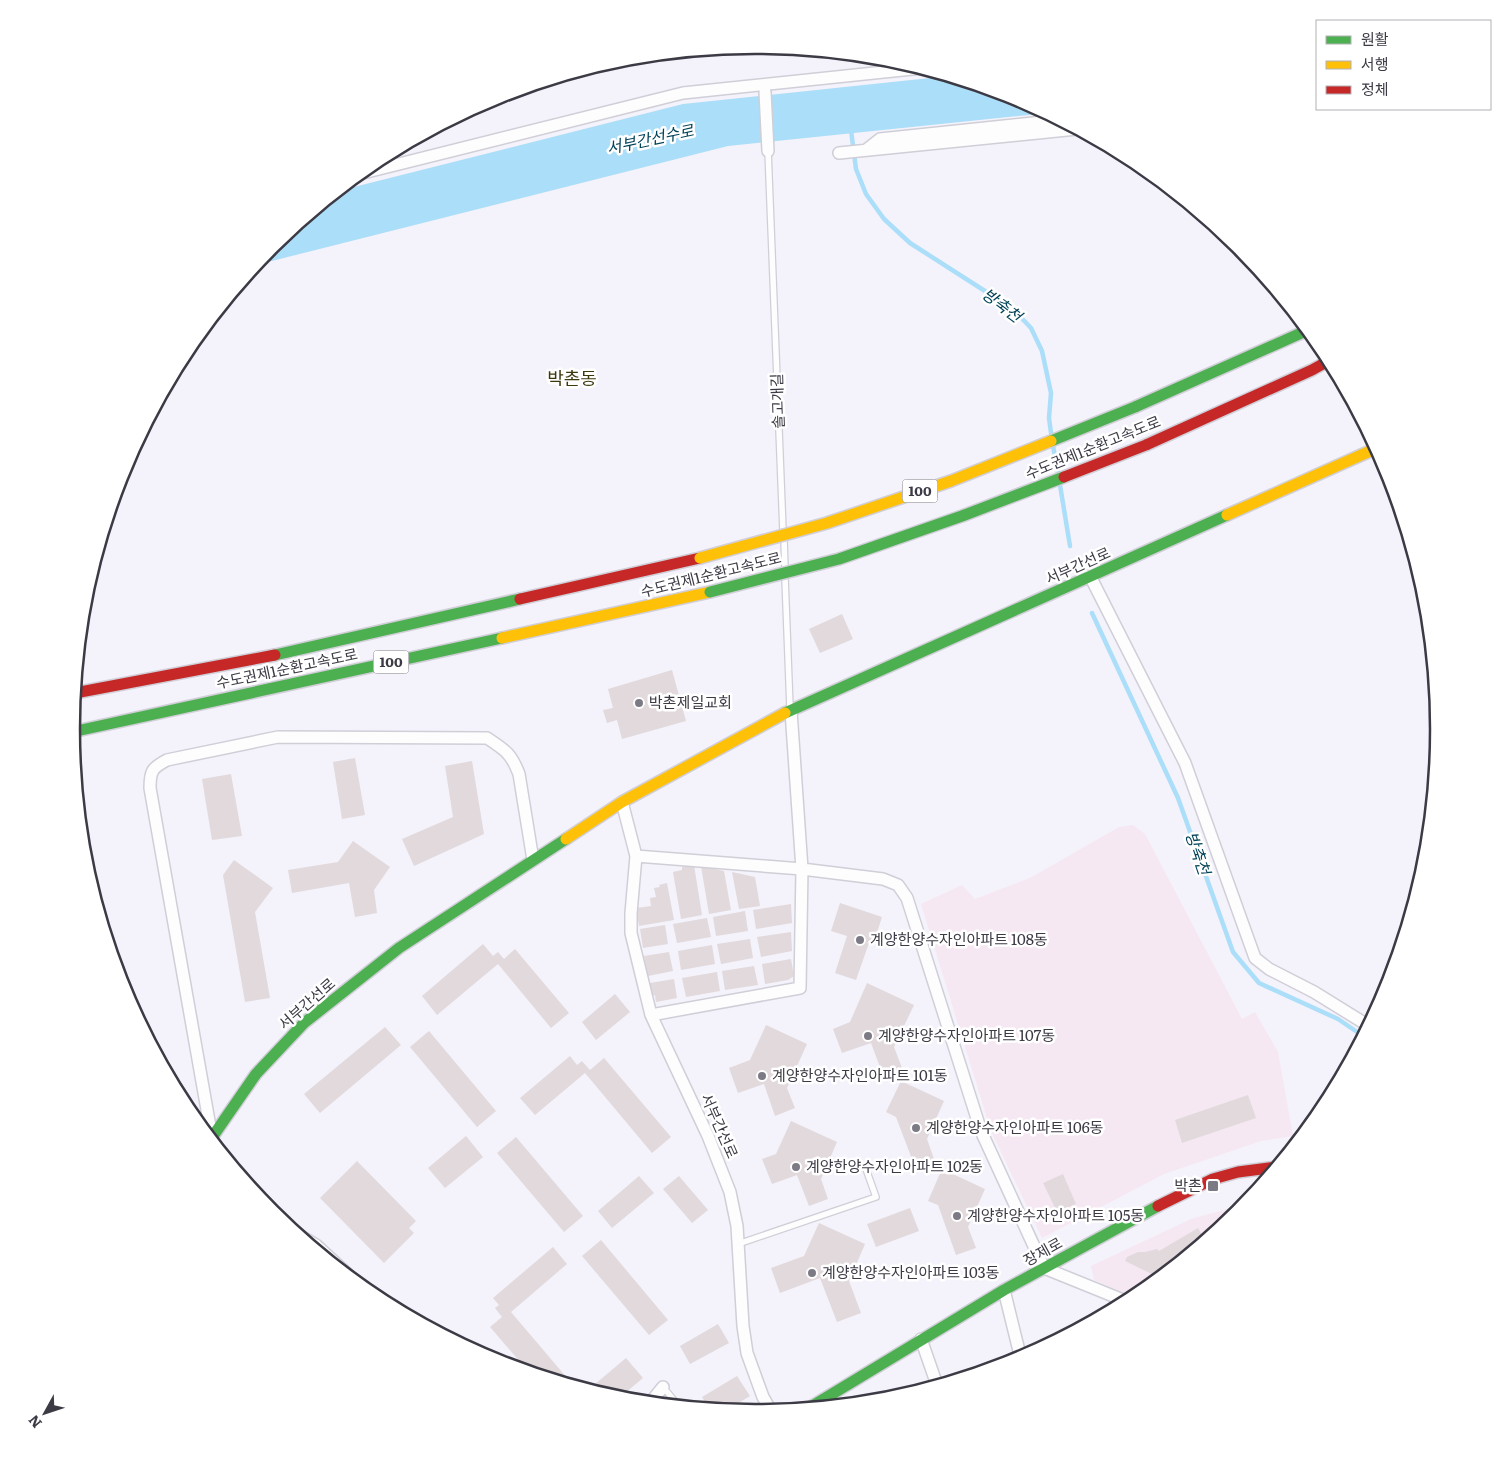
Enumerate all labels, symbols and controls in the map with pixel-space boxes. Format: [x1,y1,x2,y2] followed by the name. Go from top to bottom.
[1316,20,1491,110] legend
[1361,27,1389,50] text: 원활
[1361,52,1389,75] text: 서행
[1361,77,1389,100] text: 정체
[604,117,697,159] water label: 서부간선수로
[978,281,1029,328] water label: 방축천
[547,364,597,391] district label: 박촌동
[764,373,789,429] street label: 솔고개길
[1021,409,1164,484] street label: 수도권제1순환고속도로
[902,480,938,502] road number: 100
[1041,540,1114,589] street label: 서부간선로
[638,545,783,602] street label: 수도권제1순환고속도로
[214,641,360,694] street label: 수도권제1순환고속도로
[374,650,408,674] road number: 100
[649,690,732,713] place label: 박촌제일교회
[633,697,645,709] marker: 박촌제일교회
[1180,828,1218,880] water label: 방축천
[870,927,1048,950] place label: 계양한양수자인아파트 108동
[854,934,866,946] marker: 계양한양수자인아파트 108동
[272,972,340,1034] street label: 서부간선로
[878,1023,1055,1046] place label: 계양한양수자인아파트 107동
[862,1030,874,1042] marker: 계양한양수자인아파트 107동
[772,1063,948,1086] place label: 계양한양수자인아파트 101동
[756,1070,768,1082] marker: 계양한양수자인아파트 101동
[696,1089,745,1162] street label: 서부간선로
[926,1115,1104,1138] place label: 계양한양수자인아파트 106동
[910,1122,922,1134] marker: 계양한양수자인아파트 106동
[806,1154,983,1177] place label: 계양한양수자인아파트 102동
[790,1161,802,1173] marker: 계양한양수자인아파트 102동
[1174,1173,1202,1196] place label: 박촌
[1206,1179,1220,1193] marker: 박촌
[967,1203,1144,1226] place label: 계양한양수자인아파트 105동
[951,1210,963,1222] marker: 계양한양수자인아파트 105동
[1019,1231,1066,1271] street label: 장제로
[822,1260,999,1283] place label: 계양한양수자인아파트 103동
[806,1267,818,1279] marker: 계양한양수자인아파트 103동
[20,1388,70,1438] north arrow
[23,1411,46,1433] text: N

